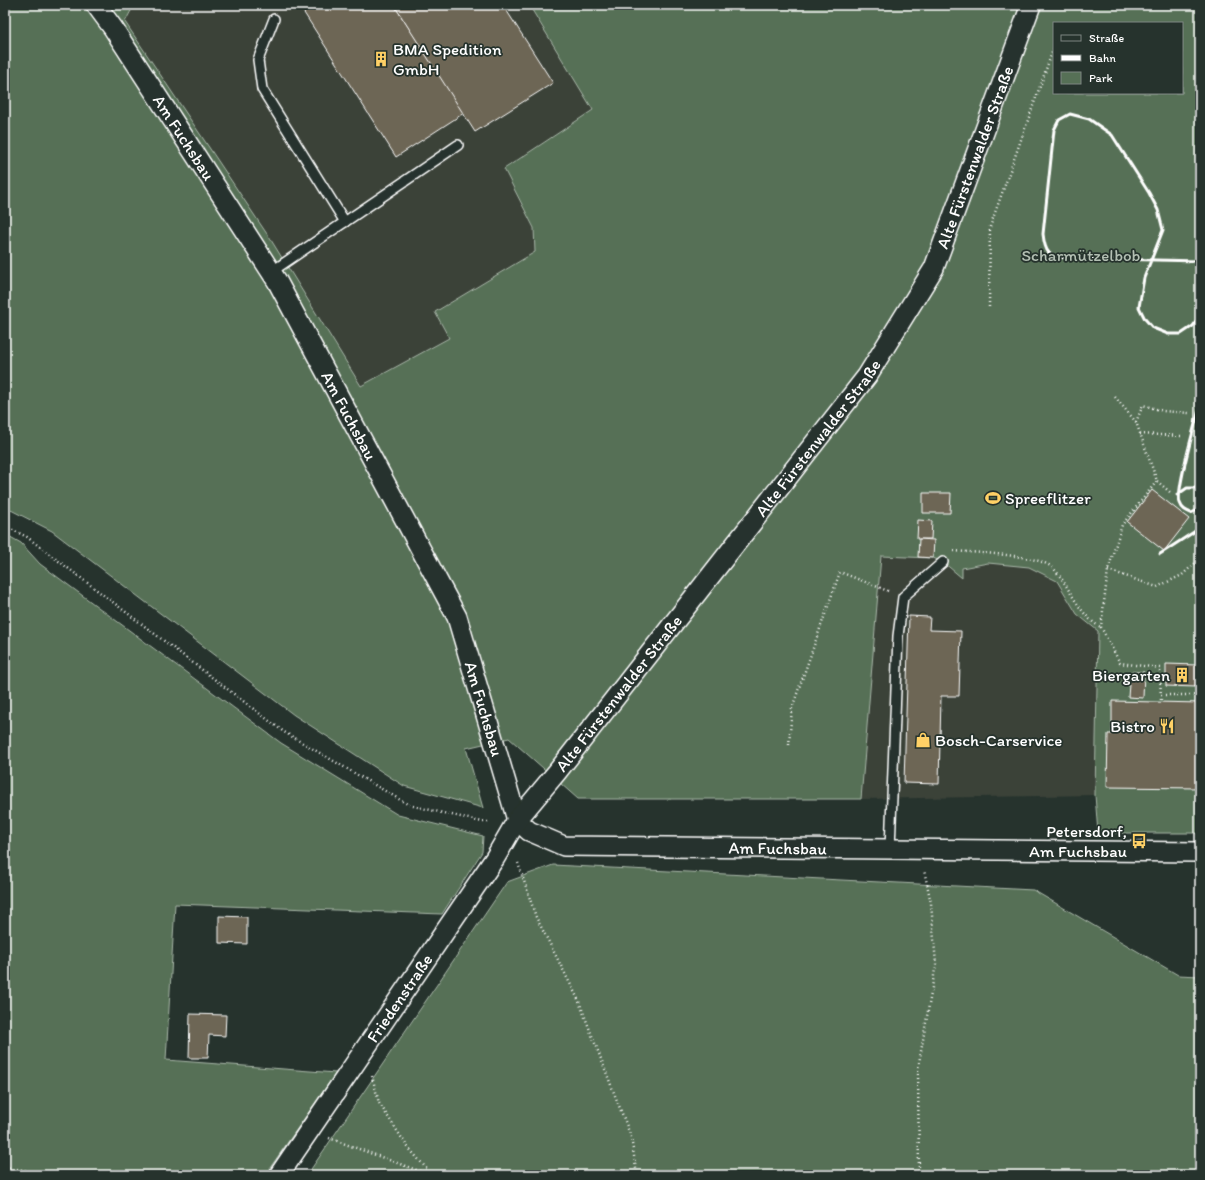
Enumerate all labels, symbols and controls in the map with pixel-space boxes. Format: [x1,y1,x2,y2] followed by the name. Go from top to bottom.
[1053,22,1183,94] legend
[1089,31,1124,45] text: Straße
[393,39,502,79] place label: BMA Spedition GmbH
[372,50,390,68] building icon: BMA Spedition GmbH
[1089,51,1116,65] text: Bahn
[932,63,1018,251] street label: Alte Fürstenwalder Straße
[1089,71,1113,85] text: Park
[149,91,219,184] street label: Am Fuchsbau
[1021,245,1141,265] park label: Scharmützelbob
[751,356,885,520] street label: Alte Fürstenwalder Straße
[317,368,381,464] street label: Am Fuchsbau
[1005,488,1091,508] place label: Spreeflitzer
[984,489,1002,507] sports icon: Spreeflitzer
[551,611,686,775] street label: Alte Fürstenwalder Straße
[461,659,508,759] street label: Am Fuchsbau
[1092,665,1170,685] place label: Biergarten
[1173,666,1191,684] building icon: Biergarten
[1110,716,1155,736] place label: Bistro
[1158,717,1176,735] restaurant icon: Bistro
[935,730,1062,750] place label: Bosch-Carservice
[914,731,932,749] shop icon: Bosch-Carservice
[1029,821,1128,861] place label: Petersdorf, Am Fuchsbau
[1130,832,1148,850] bus stop icon: Petersdorf, Am Fuchsbau
[729,838,827,858] street label: Am Fuchsbau
[362,950,437,1046] street label: Friedenstraße

